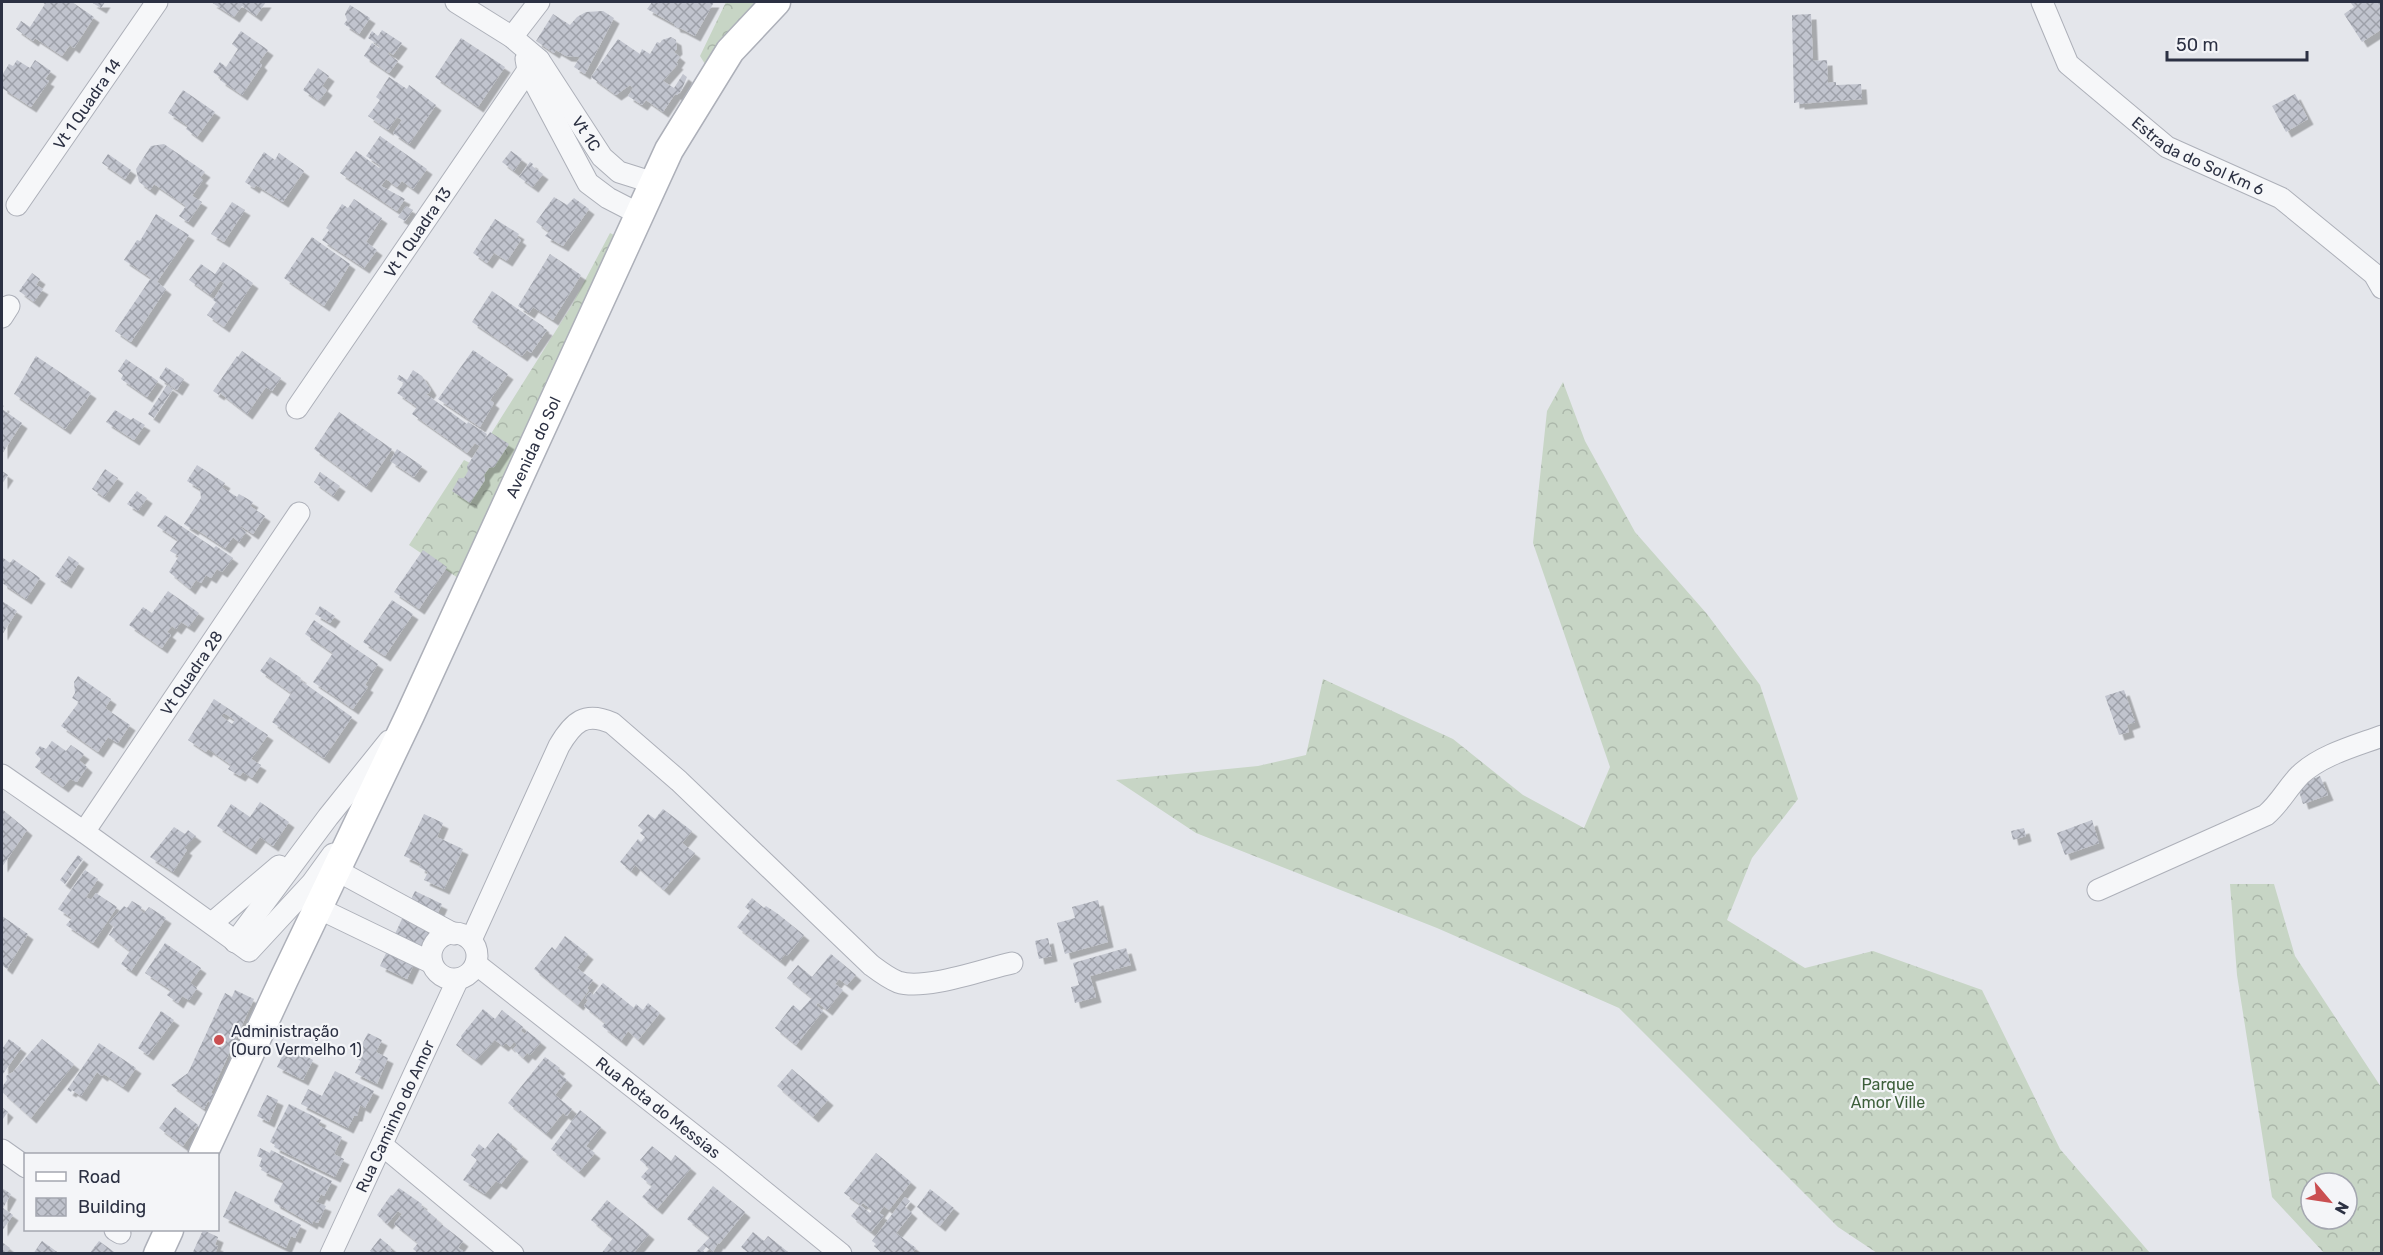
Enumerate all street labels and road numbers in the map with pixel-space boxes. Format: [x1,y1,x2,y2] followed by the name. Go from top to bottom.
[49,55,125,153] street label: Vt 1 Quadra 14
[568,112,605,154] street label: Vt 1C
[2128,112,2268,199] street label: Estrada do Sol Km 6
[380,183,455,281] street label: Vt 1 Quadra 13
[501,394,564,501] street label: Avenida do Sol
[156,627,226,719] street label: Vt Quadra 28
[351,1037,438,1195] street label: Rua Caminho do Amor
[592,1053,724,1162] street label: Rua Rota do Messias

